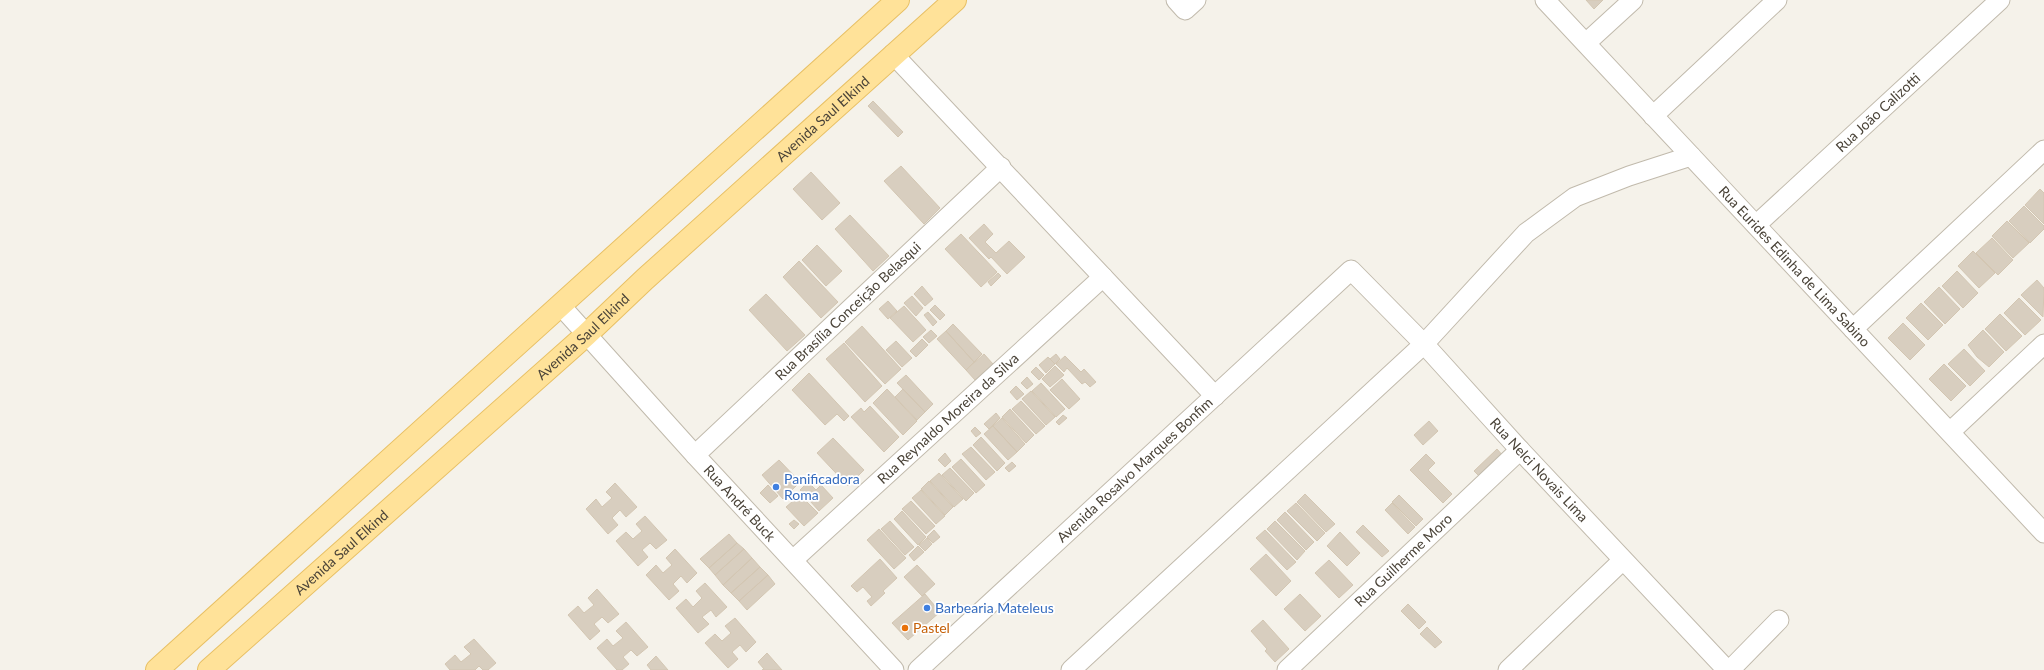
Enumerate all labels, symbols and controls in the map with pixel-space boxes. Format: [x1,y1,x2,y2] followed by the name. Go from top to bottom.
[1832,69,1923,155] street label: Rua João Calizotti
[772,72,873,165] street label: Avenida Saul Elkind
[1715,182,1874,350] street label: Rua Eurides Edinha de Lima Sabino
[771,238,924,383] street label: Rua Brasília Conceição Belasqui
[533,290,632,383] street label: Avenida Saul Elkind
[873,349,1022,487] street label: Rua Reynaldo Moreira da Silva
[1053,393,1216,545] street label: Avenida Rosalvo Marques Bonfim
[1487,414,1592,525] street label: Rua Nelci Novais Lima
[700,461,780,545] street label: Rua André Buck
[784,470,860,503] place label: Panificadora Roma
[771,482,781,492] marker: Panificadora Roma
[291,506,391,598] street label: Avenida Saul Elkind
[1351,510,1455,610] street label: Rua Guilherme Moro
[935,599,1054,616] place label: Barbearia Mateleus
[922,603,932,613] marker: Barbearia Mateleus
[913,619,950,636] place label: Pastel
[900,623,910,633] marker: Pastel

